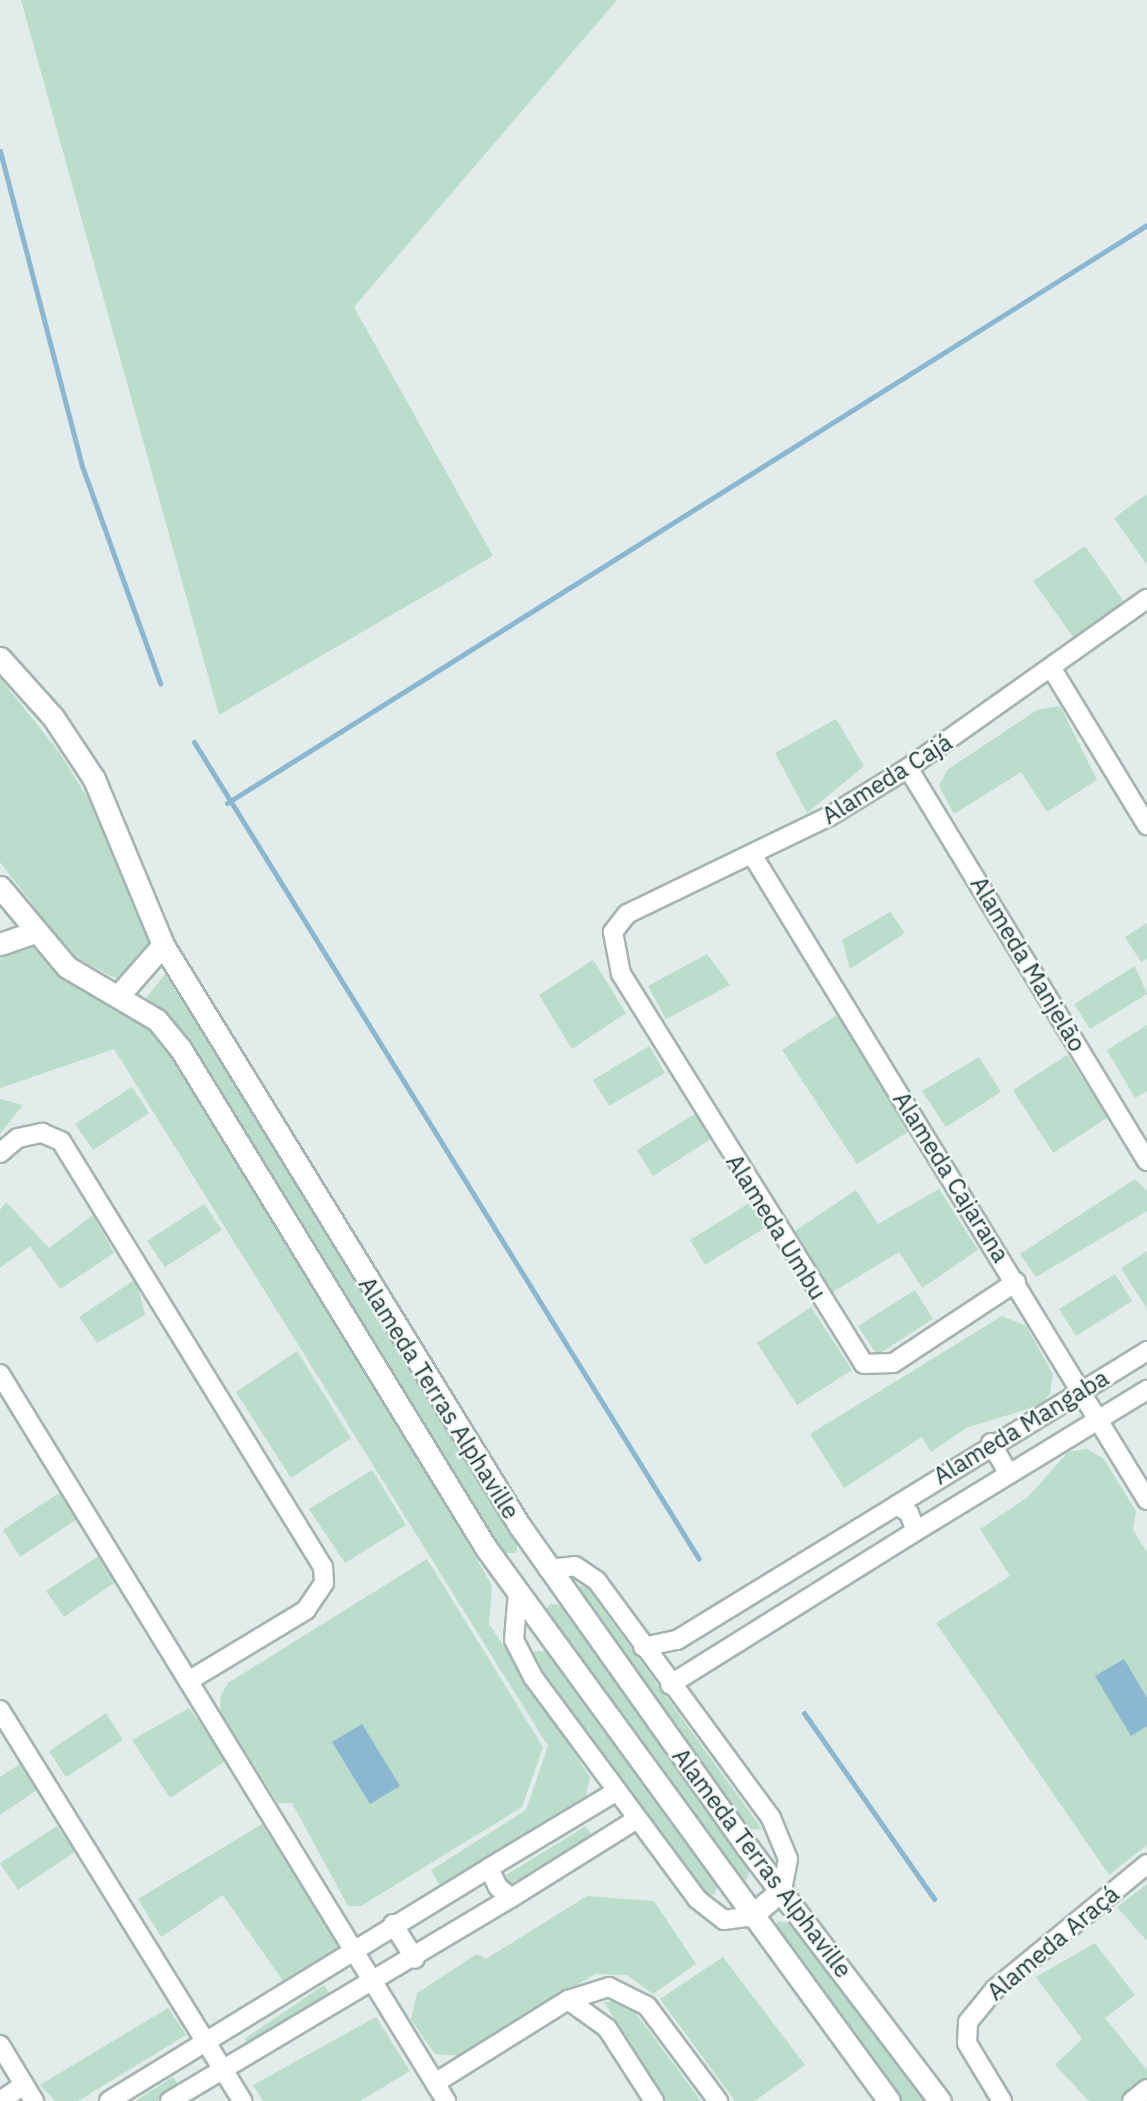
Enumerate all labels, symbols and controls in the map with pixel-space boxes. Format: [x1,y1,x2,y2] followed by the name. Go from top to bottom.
[817,728,957,830] street label: Alameda Cajá
[964,871,1092,1057] street label: Alameda Manjelão
[887,1086,1015,1268] street label: Alameda Cajarana
[720,1149,832,1305] street label: Alameda Umbu
[353,1272,525,1524] street label: Alameda Terras Alphaville
[928,1363,1114,1491] street label: Alameda Mangaba
[666,1742,858,1984] street label: Alameda Terras Alphaville
[981,1880,1125,2006] street label: Alameda Araçá

